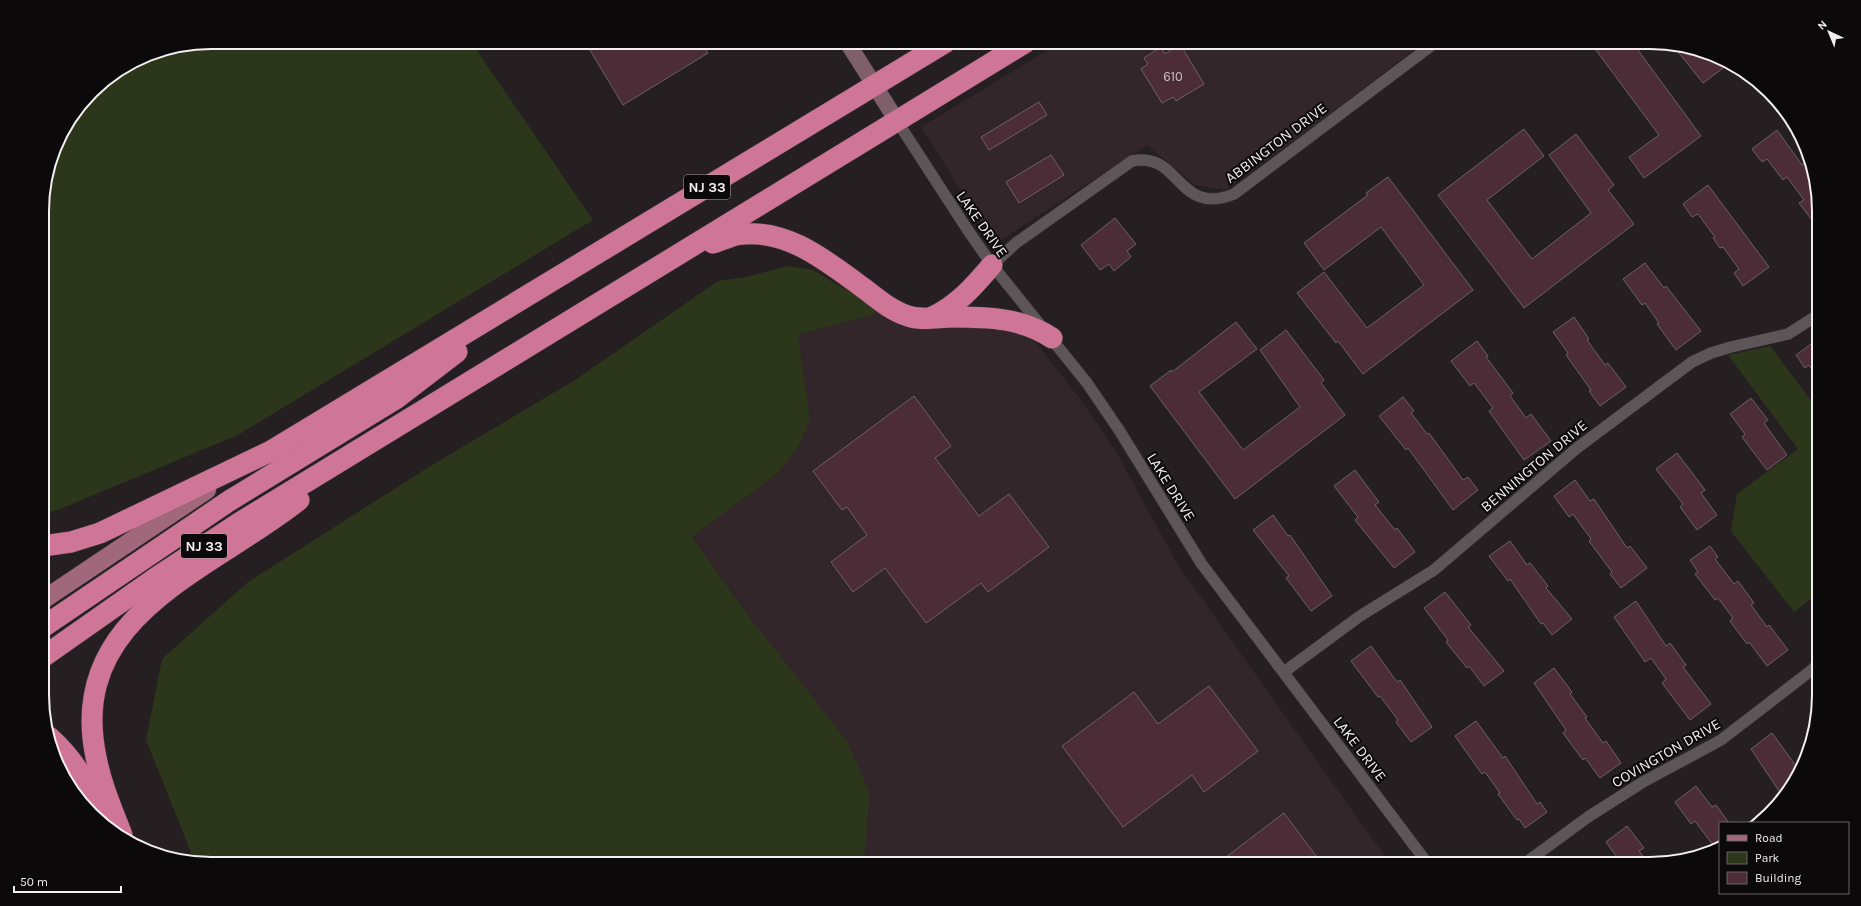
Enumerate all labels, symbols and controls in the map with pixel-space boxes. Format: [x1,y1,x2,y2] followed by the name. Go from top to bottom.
[1809,12,1849,52] north arrow
[1815,18,1830,33] text: N
[1163,69,1183,84] house number: 610
[1222,99,1330,187] street label: ABBINGTON DRIVE
[684,175,730,199] road number: NJ 33
[953,187,1011,261] street label: LAKE DRIVE
[1477,416,1591,516] street label: BENNINGTON DRIVE
[1143,450,1199,524] street label: LAKE DRIVE
[181,534,227,558] road number: NJ 33
[1330,713,1390,785] street label: LAKE DRIVE
[1608,715,1724,791] street label: COVINGTON DRIVE
[1719,822,1849,894] legend
[1755,831,1783,845] text: Road
[1755,851,1780,865] text: Park
[14,868,121,894] scale bar
[1755,871,1802,885] text: Building
[20,875,48,889] text: 50 m

